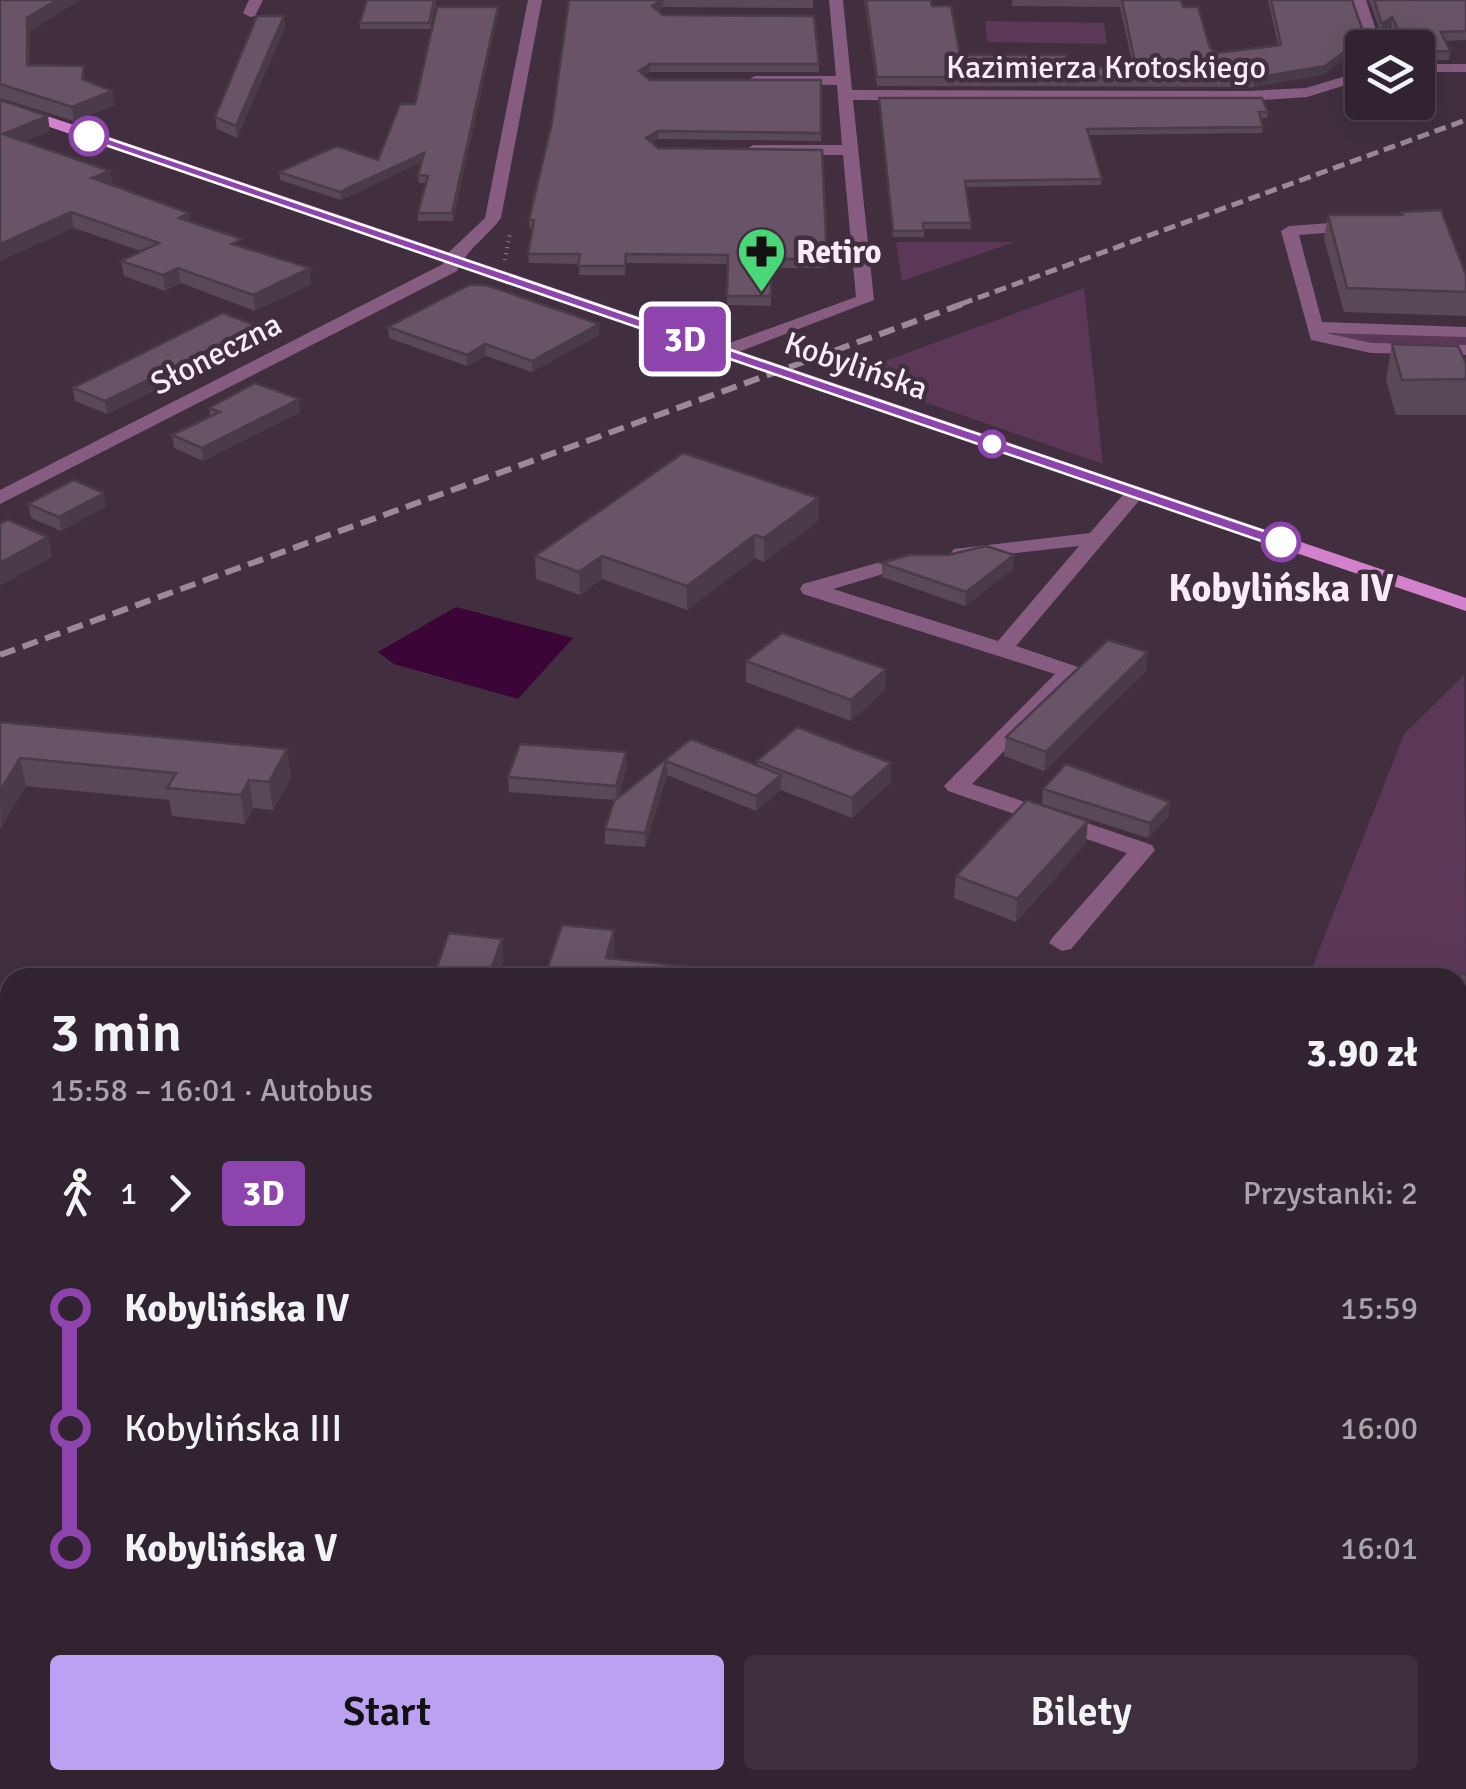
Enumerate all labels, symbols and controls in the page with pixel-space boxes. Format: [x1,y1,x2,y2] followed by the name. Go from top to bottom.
[1345,30,1435,120] map controls
[1345,30,1435,120] button: layers
[946,48,1266,87] street label: Kazimierza Krotoskiego
[70,117,108,155] unlabelled marker
[735,226,787,294] pharmacy icon: Retiro
[796,233,882,272] place label: Retiro
[144,304,288,404] street label: Słoneczna
[640,306,730,372] line badge: 3D
[664,318,706,361] text: 3D
[779,323,933,409] street label: Kobylińska
[979,431,1005,457] unlabelled marker
[1262,523,1300,561] marker: Kobylińska IV
[1168,565,1394,612] place label: Kobylińska IV
[50,999,182,1067] text: 3 min
[1306,1030,1418,1077] text: 3.90 zł
[50,1071,373,1110] text: 15:58 – 16:01 · Autobus
[50,1166,105,1221] icon: walk
[152,1166,207,1221] icon: forward
[242,1172,285,1215] text: 3D
[120,1174,137,1213] text: 1
[1243,1174,1418,1213] text: Przystanki: 2
[124,1285,349,1332] text: Kobylińska IV
[1340,1289,1418,1328] text: 15:59
[124,1405,342,1452] text: Kobylińska III
[1340,1409,1418,1448] text: 16:00
[124,1525,337,1572] text: Kobylińska V
[1340,1529,1418,1568] text: 16:01
[50,1655,724,1770] button: Start
[744,1655,1418,1770] button: Bilety

